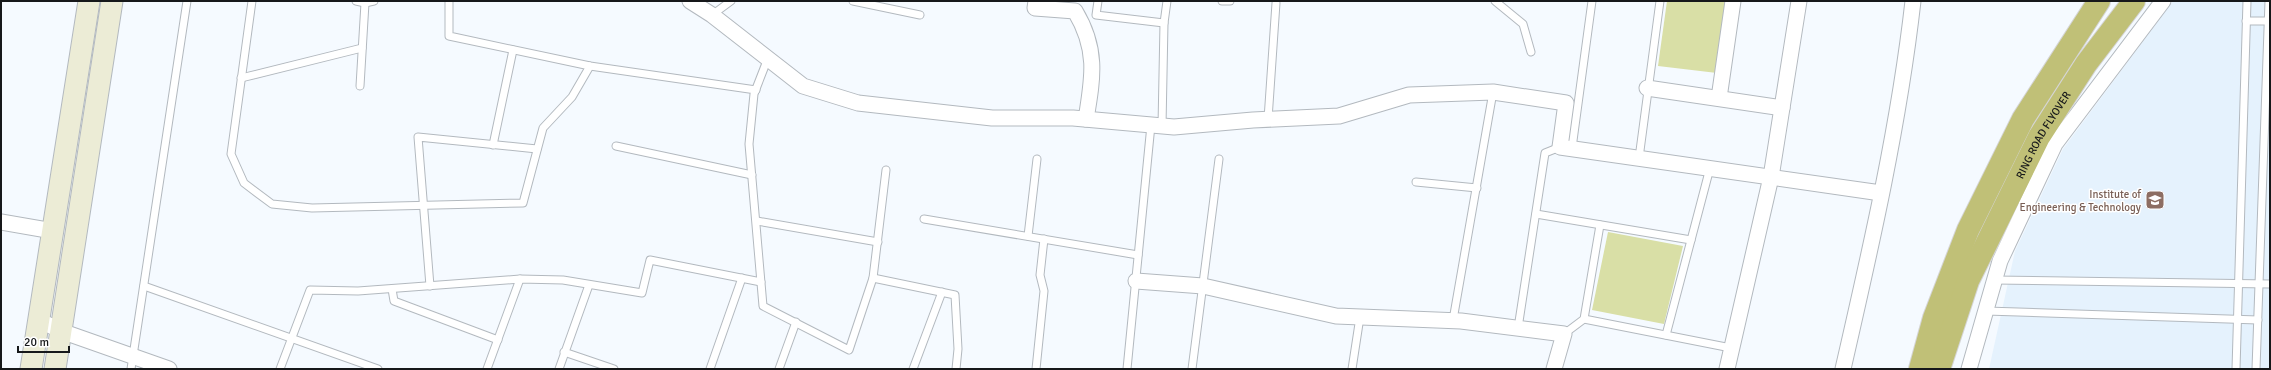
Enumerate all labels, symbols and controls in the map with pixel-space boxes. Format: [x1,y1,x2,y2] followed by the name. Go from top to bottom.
[2013,88,2073,181] street label: RING ROAD FLYOVER
[2020,188,2142,214] place label: Institute of Engineering & Technology
[2144,189,2166,211] school or university icon: Institute of Engineering & Technology
[18,328,69,354] scale bar
[24,335,49,350] text: 20 m

